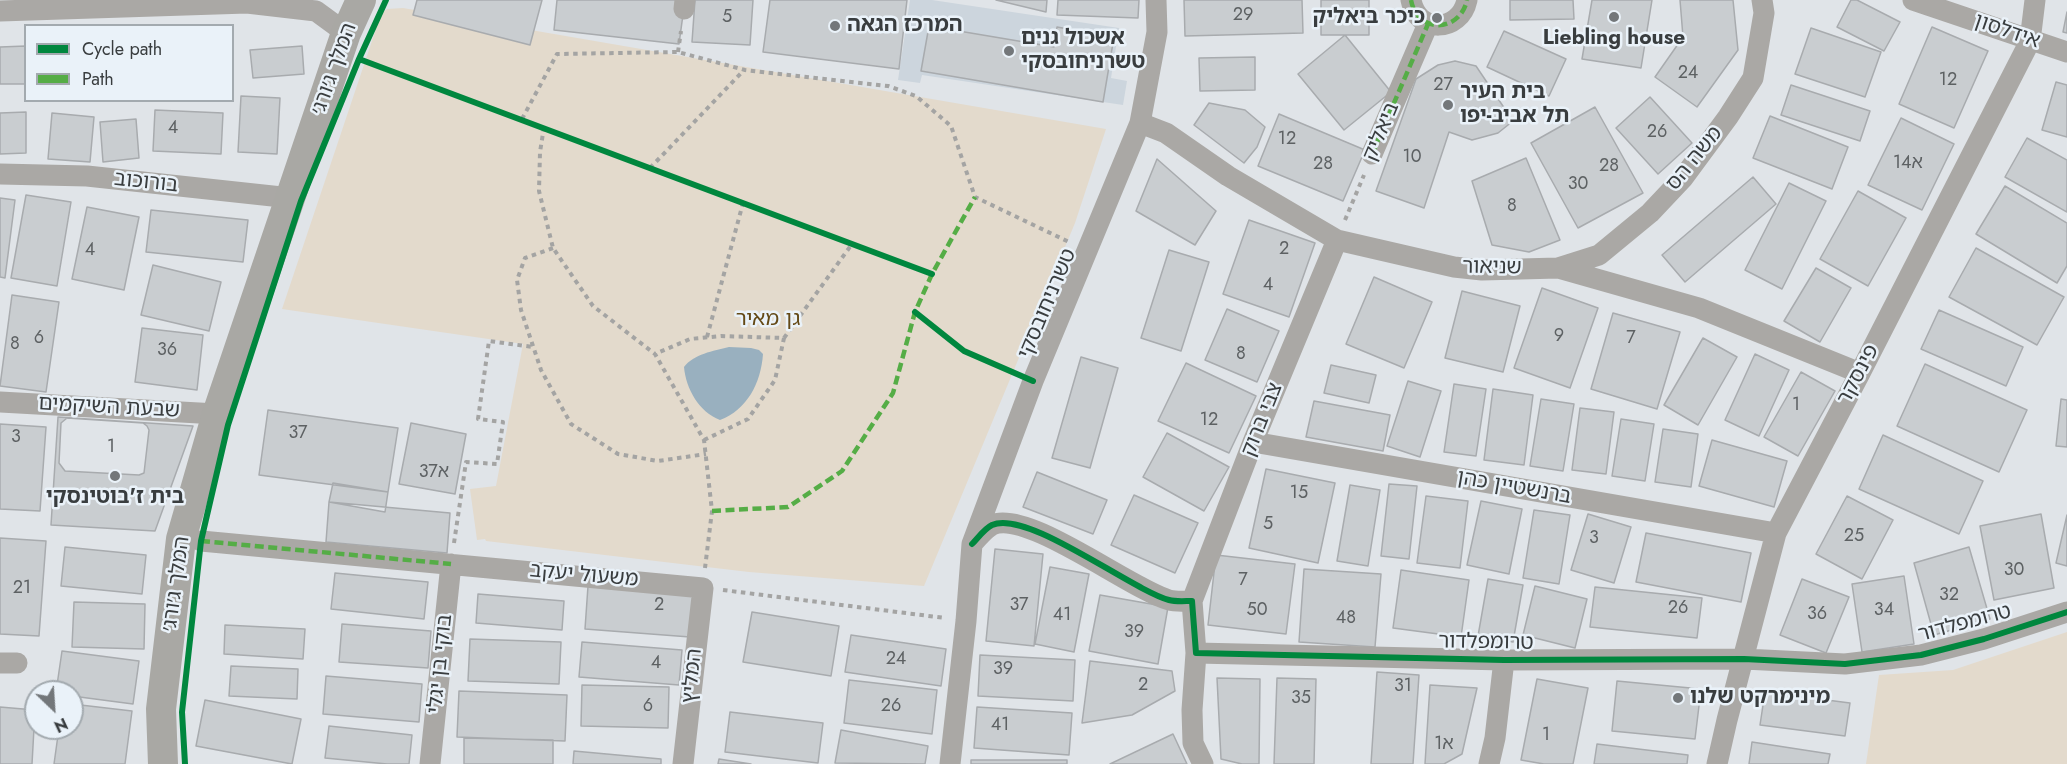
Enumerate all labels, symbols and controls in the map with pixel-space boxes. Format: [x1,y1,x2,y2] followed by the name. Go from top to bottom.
[1233,5,1253,27] house number: 29
[1313,5,1425,31] place label: כיכר ביאליק
[722,7,732,29] house number: 5
[1971,9,2043,55] street label: אידלסון
[1607,10,1621,24] marker: Liebling house
[1430,11,1444,25] marker: כיכר ביאליק
[847,13,962,39] place label: המרכז הגאה
[828,19,842,33] marker: המרכז הגאה
[307,20,363,118] street label: המלך ג׳ורג׳
[24,24,234,102] legend
[1021,26,1145,76] place label: אשכול גנים טשרניחובסקי
[1543,26,1685,52] place label: Liebling house
[82,36,162,62] text: Cycle path
[1002,44,1016,58] marker: אשכול גנים טשרניחובסקי
[1678,63,1698,85] house number: 24
[82,66,114,92] text: Path
[1939,70,1957,92] house number: 12
[1433,75,1453,97] house number: 27
[1460,80,1569,130] place label: בית העיר תל אביב-יפו
[1441,98,1455,112] marker: בית העיר תל אביב-יפו
[1358,99,1406,165] street label: ביאליק
[168,118,178,140] house number: 4
[1647,122,1667,144] house number: 26
[1662,122,1728,196] street label: משה הס
[1278,129,1296,151] house number: 12
[1403,147,1421,169] house number: 10
[1893,153,1923,175] house number: 14א
[1313,154,1333,176] house number: 28
[1599,156,1619,178] house number: 28
[113,167,179,199] street label: בורוכוב
[1568,174,1588,196] house number: 30
[1507,196,1517,218] house number: 8
[1279,239,1289,261] house number: 2
[85,240,95,262] house number: 4
[1013,245,1083,363] street label: טשרניחובסקי
[1462,255,1522,281] street label: שניאור
[1263,275,1273,297] house number: 4
[736,307,800,333] park label: גן מאיר
[1554,326,1564,348] house number: 9
[34,328,44,350] house number: 6
[1626,328,1636,350] house number: 7
[10,334,20,356] house number: 8
[157,340,177,362] house number: 36
[1833,341,1885,409] street label: פינסקר
[1236,344,1246,366] house number: 8
[1237,379,1289,461] street label: צבי ברוק
[38,392,180,424] street label: שבעת השיקמים
[1792,395,1800,417] house number: 1
[1200,410,1218,432] house number: 12
[288,423,308,445] house number: 37
[11,427,21,449] house number: 3
[107,437,115,459] house number: 1
[419,462,449,484] house number: 37א
[1455,466,1573,510] street label: ברנשטיין כהן
[108,469,122,483] marker: בית ז'בוטינסקי
[1290,483,1308,505] house number: 15
[46,485,184,511] place label: בית ז'בוטינסקי
[1263,514,1273,536] house number: 5
[1844,526,1864,548] house number: 25
[1589,528,1599,550] house number: 3
[158,535,196,633] street label: המלך ג׳ורג׳
[529,559,639,593] street label: משעול יעקב
[2004,560,2024,582] house number: 30
[1238,570,1248,592] house number: 7
[13,578,31,600] house number: 21
[1939,585,1959,607] house number: 32
[654,595,664,617] house number: 2
[1009,595,1029,617] house number: 37
[1668,598,1688,620] house number: 26
[1916,599,2014,649] street label: טרומפלדור
[1247,600,1267,622] house number: 50
[1874,600,1894,622] house number: 34
[1807,604,1827,626] house number: 36
[1053,605,1071,627] house number: 41
[1336,608,1356,630] house number: 48
[423,613,459,715] street label: בוקי בן יגלי
[1124,622,1144,644] house number: 39
[1438,630,1534,656] street label: טרומפלדור
[678,647,708,705] street label: המליץ
[886,649,906,671] house number: 24
[651,653,661,675] house number: 4
[993,659,1013,681] house number: 39
[1138,675,1148,697] house number: 2
[1394,676,1412,698] house number: 31
[24,680,84,740] north arrow
[1690,685,1830,711] place label: מינימרקט שלנו
[1291,688,1311,710] house number: 35
[1671,691,1685,705] marker: מינימרקט שלנו
[643,696,653,718] house number: 6
[881,696,901,718] house number: 26
[50,712,72,738] text: N
[991,715,1009,737] house number: 41
[1542,725,1550,747] house number: 1
[1434,734,1454,756] house number: 1א

